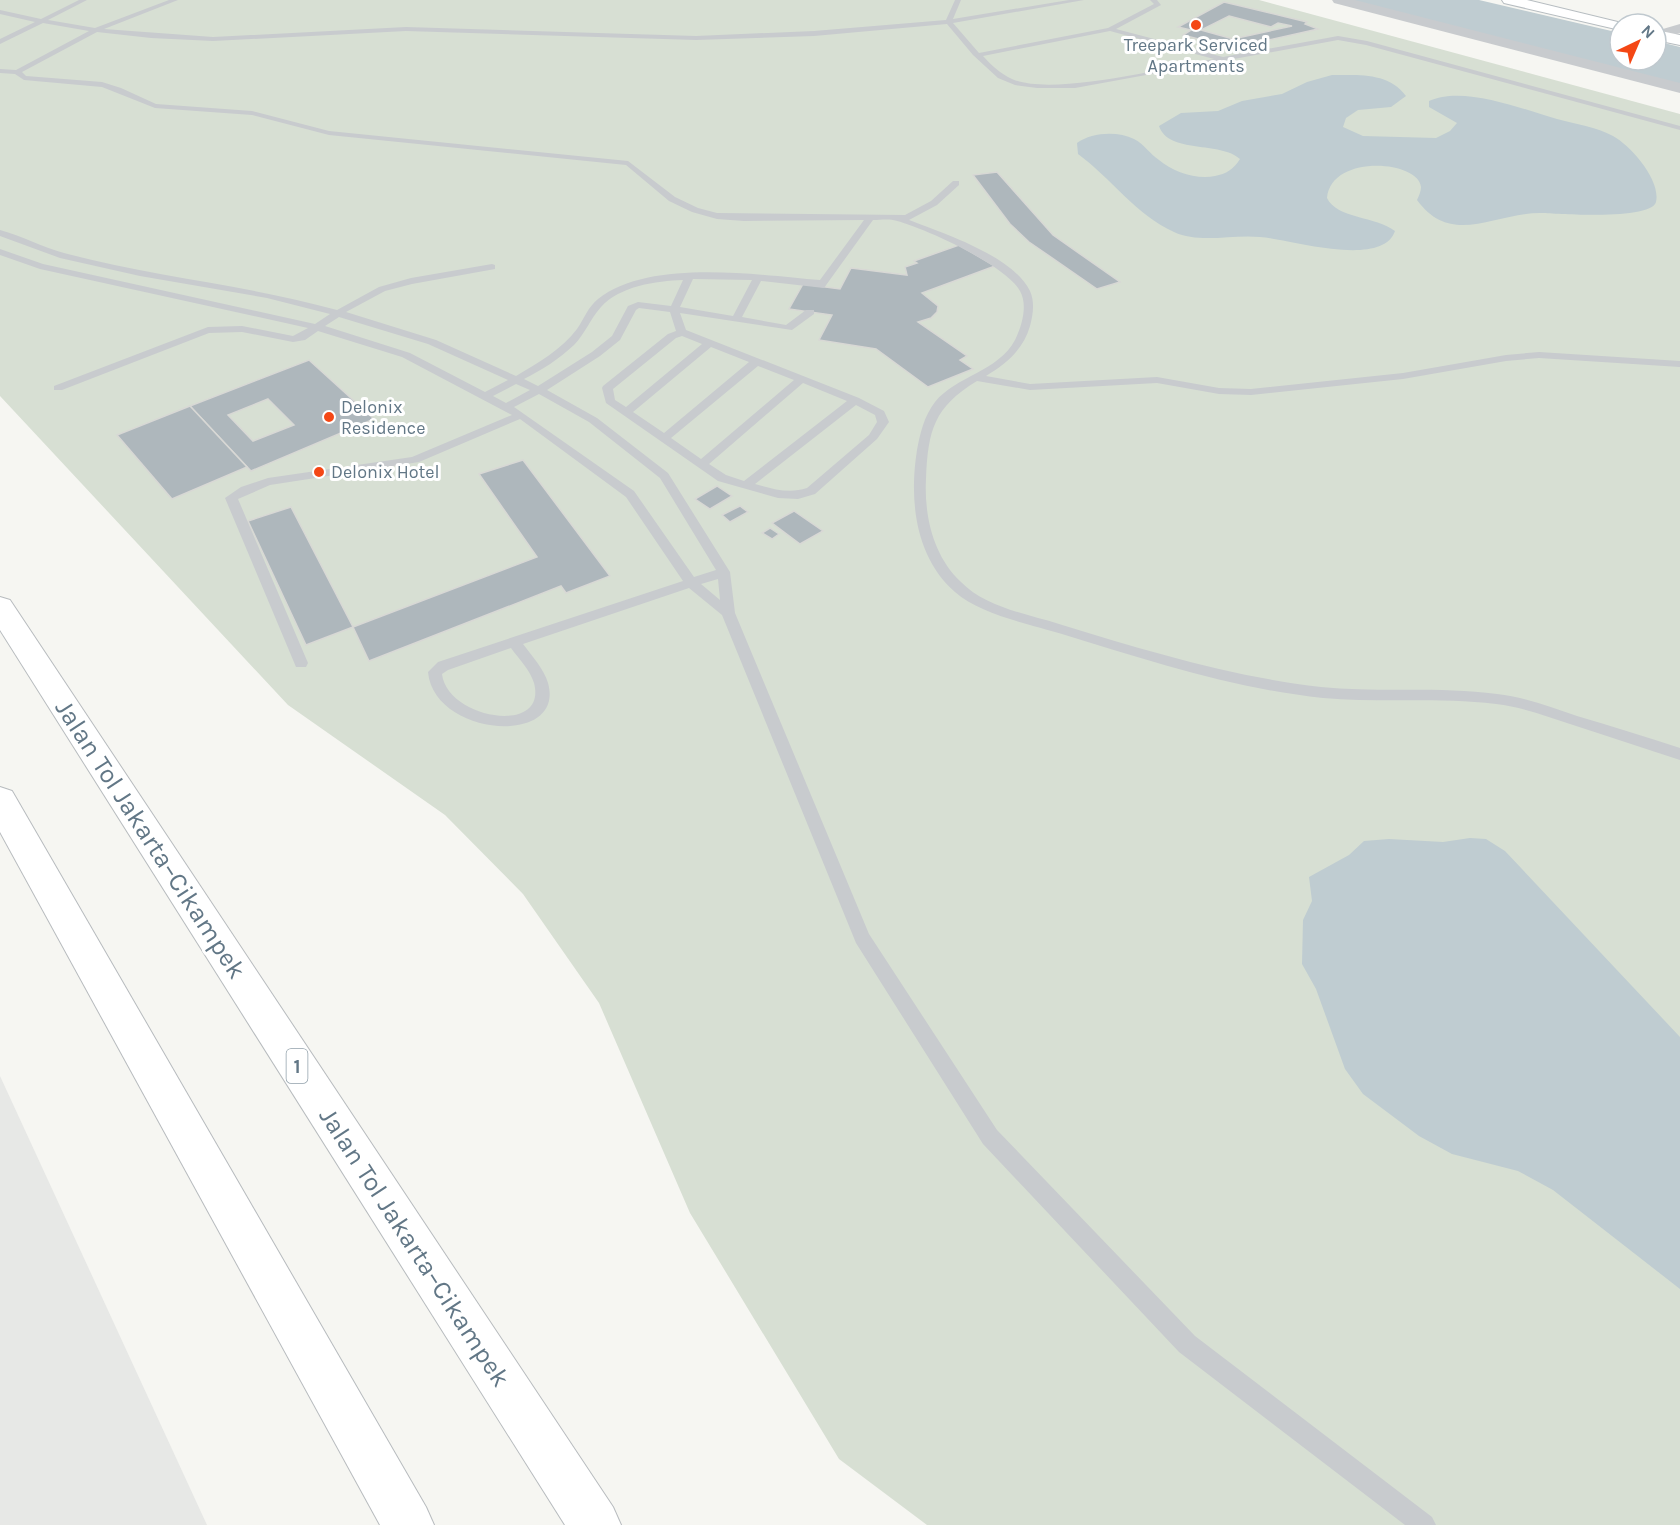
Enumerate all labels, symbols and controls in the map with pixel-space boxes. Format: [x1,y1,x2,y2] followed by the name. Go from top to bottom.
[1608,12,1668,72] north arrow
[1189,18,1203,32] marker: Treepark Serviced Apartments
[1637,21,1659,42] text: N
[1124,34,1268,77] place label: Treepark Serviced Apartments
[341,396,425,439] place label: Delonix Residence
[322,410,336,424] marker: Delonix Residence
[331,461,440,483] place label: Delonix Hotel
[312,465,326,479] marker: Delonix Hotel
[49,694,253,985] street label: Jalan Tol Jakarta–Cikampek
[286,1049,308,1083] road number: 1
[313,1102,517,1393] street label: Jalan Tol Jakarta–Cikampek

